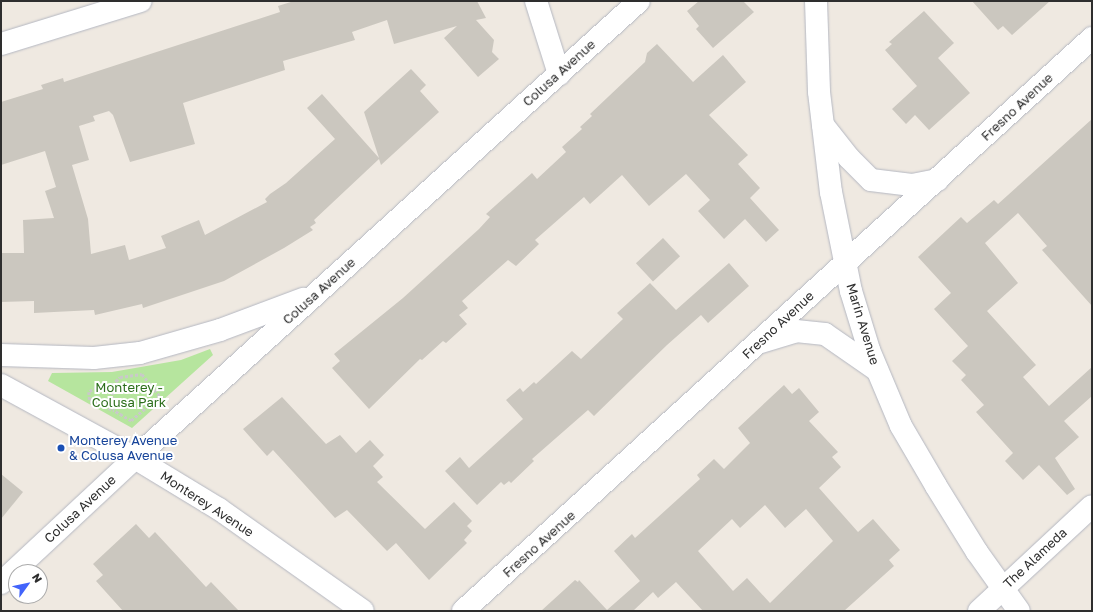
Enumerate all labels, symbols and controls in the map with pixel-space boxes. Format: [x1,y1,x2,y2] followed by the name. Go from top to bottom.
[520,36,598,110] street label: Colusa Avenue
[978,70,1056,144] street label: Fresno Avenue
[280,254,358,328] street label: Colusa Avenue
[843,281,883,367] street label: Marin Avenue
[739,288,817,362] street label: Fresno Avenue
[92,380,166,411] park label: Monterey - Colusa Park
[69,433,177,464] place label: Monterey Avenue & Colusa Avenue
[56,443,66,453] marker: Monterey Avenue & Colusa Avenue
[157,468,257,540] street label: Monterey Avenue
[41,472,119,546] street label: Colusa Avenue
[500,507,578,581] street label: Fresno Avenue
[1000,525,1070,591] street label: The Alameda
[8,564,48,604] north arrow
[30,571,45,585] text: N

